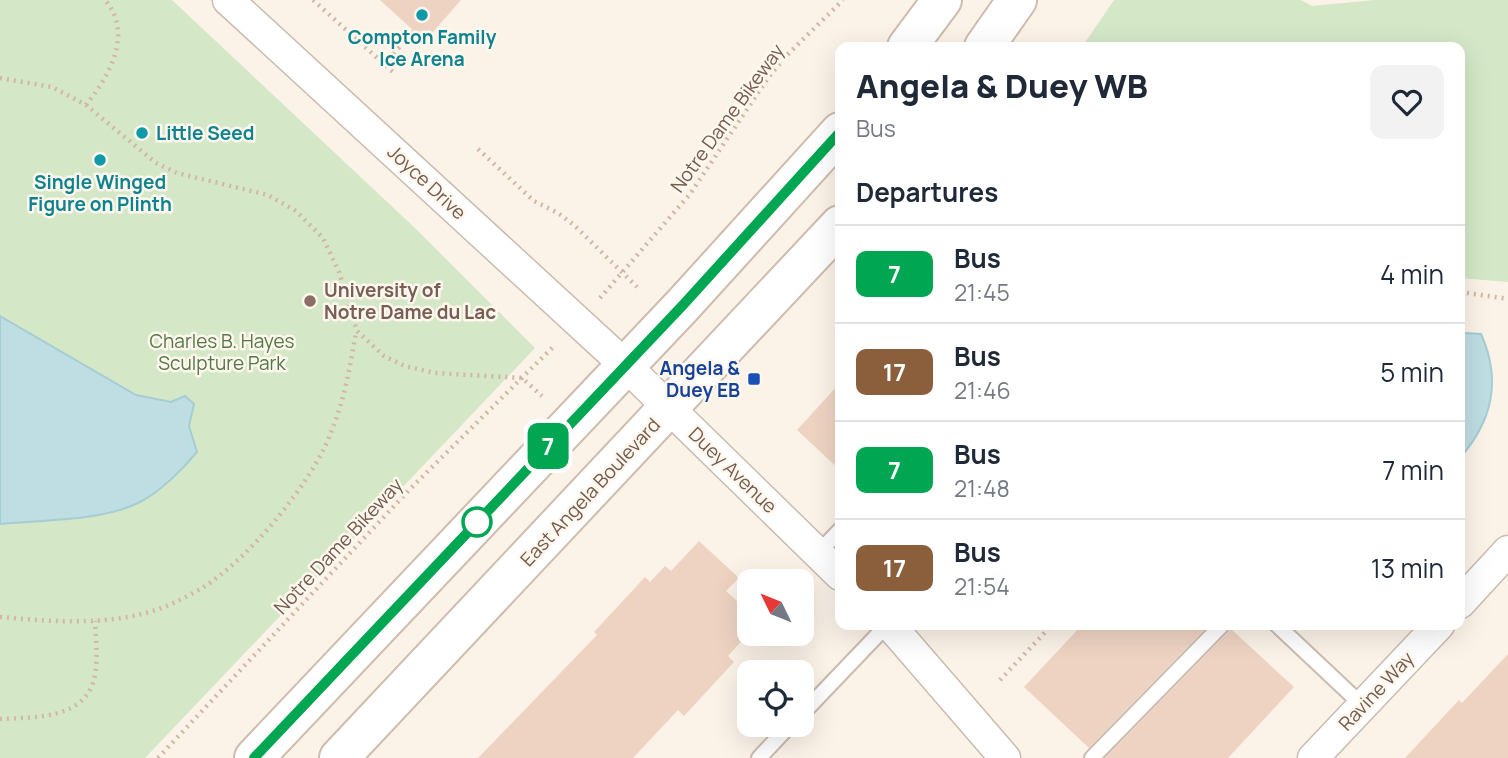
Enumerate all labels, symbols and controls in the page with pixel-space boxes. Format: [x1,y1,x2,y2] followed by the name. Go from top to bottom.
[414,7,430,23] marker: Compton Family Ice Arena
[348,24,497,72] place label: Compton Family Ice Arena
[664,38,790,198] street label: Notre Dame Bikeway
[856,63,1148,108] text: Angela & Duey WB
[1370,65,1444,139] button: heart
[856,112,896,144] text: Bus
[156,120,254,146] place label: Little Seed
[134,125,150,141] marker: Little Seed
[382,139,472,225] street label: Joyce Drive
[92,152,108,168] marker: Single Winged Figure on Plinth
[28,169,172,217] place label: Single Winged Figure on Plinth
[856,174,998,210] text: Departures
[954,240,1001,276] text: Bus
[1380,256,1444,292] text: 4 min
[888,257,901,290] text: 7
[954,276,1010,308] text: 21:45
[324,277,496,325] place label: University of Notre Dame du Lac
[302,293,318,309] marker: University of Notre Dame du Lac
[149,328,295,376] park label: Charles B. Hayes Sculpture Park
[954,338,1001,374] text: Bus
[1380,354,1444,390] text: 5 min
[659,355,740,403] place label: Angela & Duey EB
[883,355,906,388] text: 17
[746,371,762,387] marker: Angela & Duey EB
[954,374,1011,406] text: 21:46
[514,412,666,572] street label: East Angela Boulevard
[683,421,783,519] street label: Duey Avenue
[525,423,571,469] line badge: 7
[542,429,554,462] text: 7
[954,436,1001,472] text: Bus
[1382,452,1444,488] text: 7 min
[888,453,901,486] text: 7
[268,472,408,620] street label: Notre Dame Bikeway
[954,472,1010,504] text: 21:48
[462,507,492,537] unlabelled marker
[954,534,1001,570] text: Bus
[1371,550,1444,586] text: 13 min
[883,551,906,584] text: 17
[737,569,814,646] north arrow
[737,569,814,737] map controls
[954,570,1010,602] text: 21:54
[1333,646,1419,736] street label: Ravine Way
[737,660,814,737] button: locate

